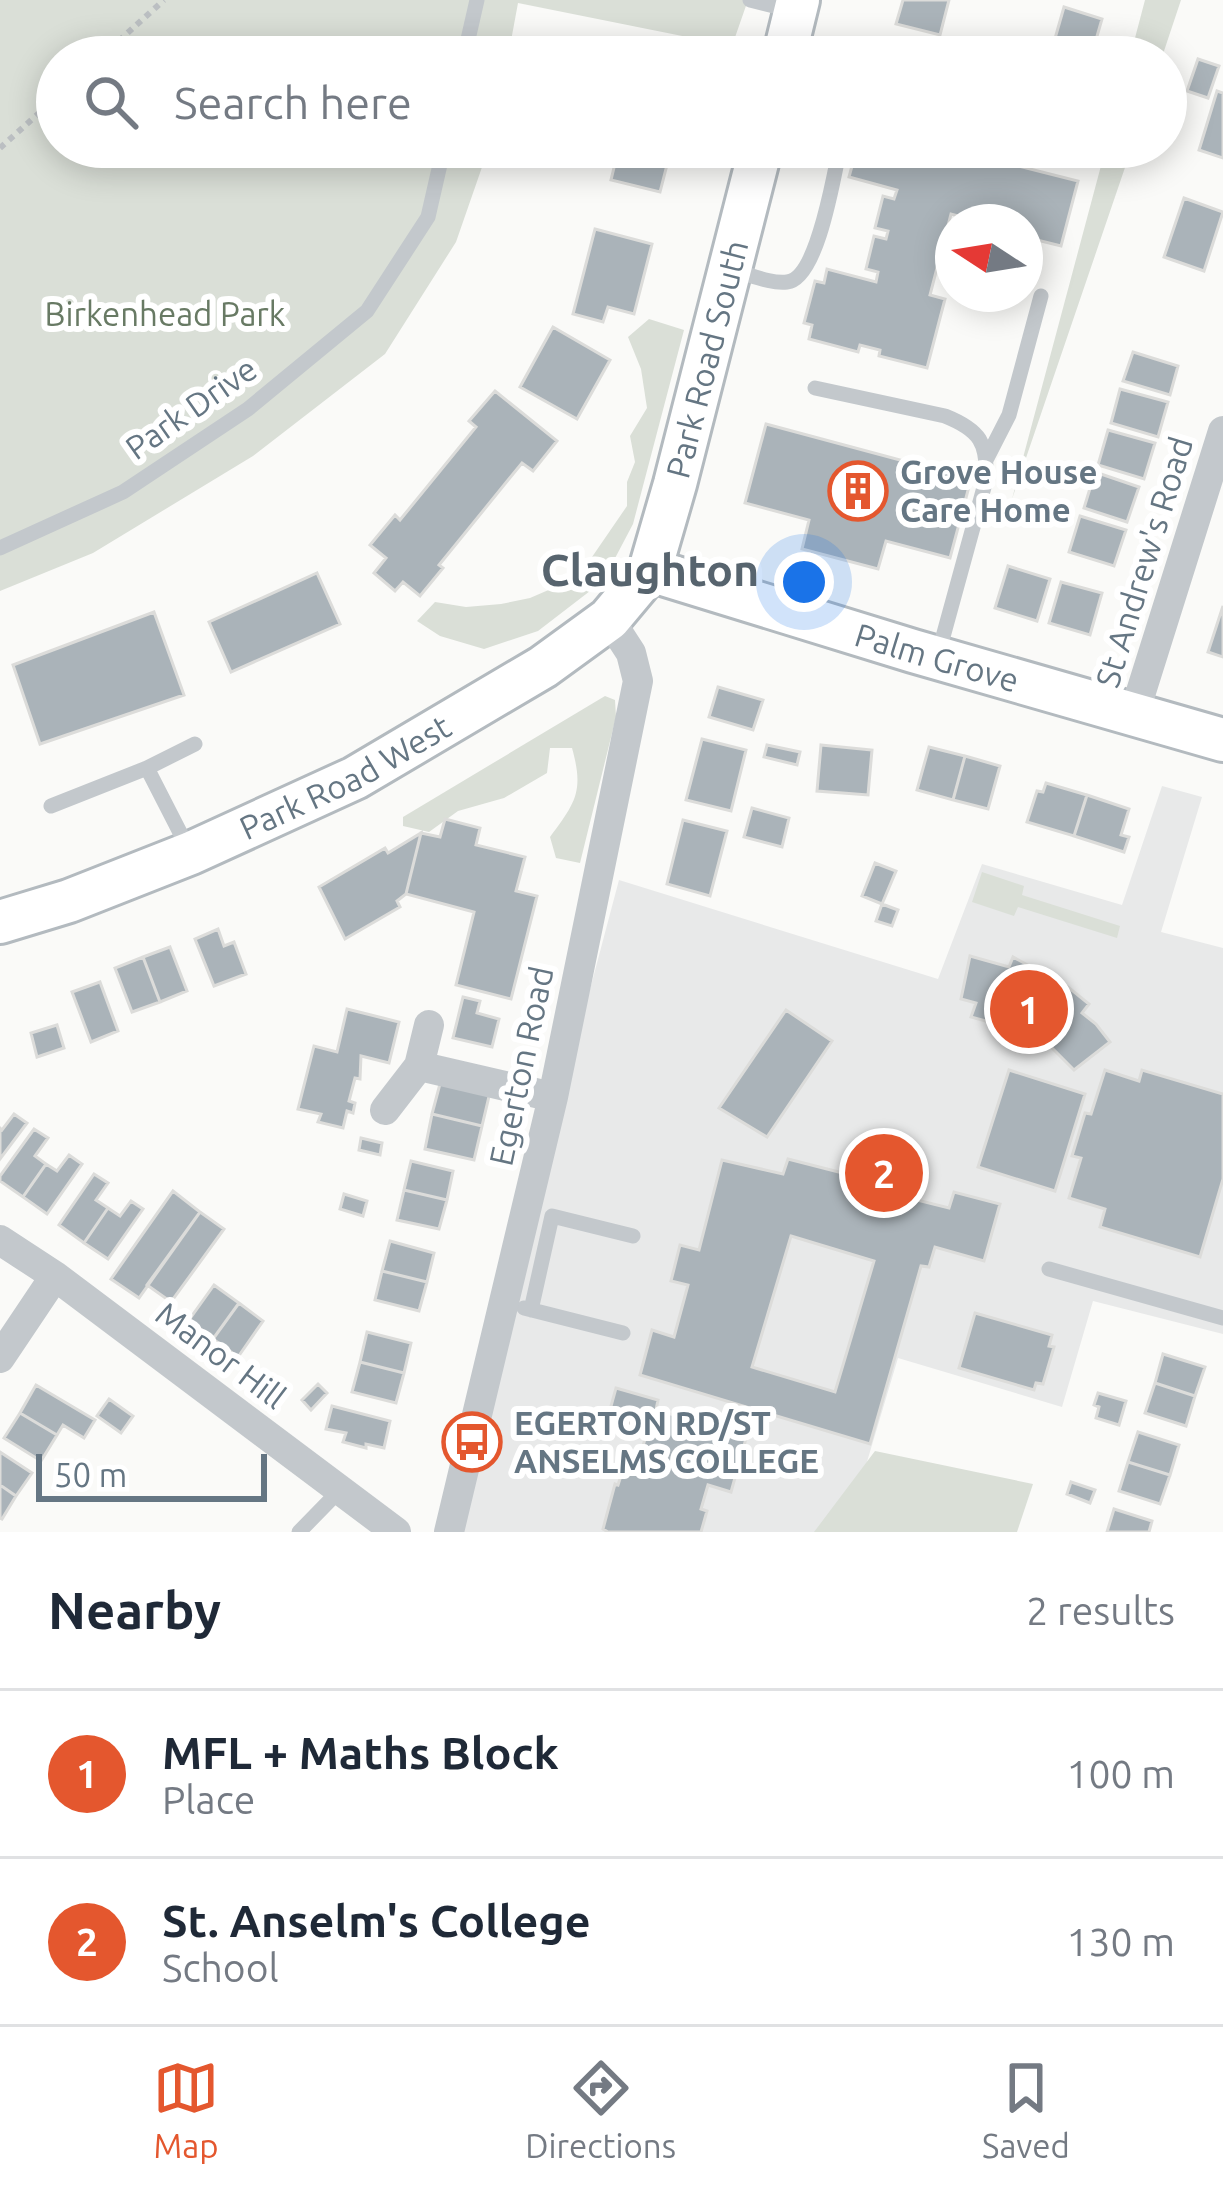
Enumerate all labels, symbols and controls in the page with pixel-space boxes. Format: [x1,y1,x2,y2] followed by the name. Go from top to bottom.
[36,36,1187,168] search box
[78,69,144,135] icon: search
[174,77,412,128] text: Search here
[935,204,1043,312] north arrow
[658,236,755,482] street label: Park Road South
[44,295,286,332] park label: Birkenhead Park
[118,349,263,466] street label: Park Drive
[1088,432,1199,691] street label: St Andrew's Road
[900,453,1097,528] place label: Grove House Care Home
[827,460,889,522] building icon: Grove House Care Home
[541,544,759,595] district label: Claughton
[774,552,834,612] your location
[851,615,1023,698] street label: Palm Grove
[234,707,457,846] street label: Park Road West
[481,963,560,1169] street label: Egerton Road
[990,964,1068,1054] pin: 1
[845,1128,923,1218] pin: 2
[149,1294,293,1415] street label: Manor Hill
[514,1404,819,1479] place label: EGERTON RD/ST ANSELMS COLLEGE
[441,1411,503,1473] bus stop icon: EGERTON RD/ST ANSELMS COLLEGE
[36,1448,267,1501] scale bar
[54,1456,127,1493] text: 50 m
[48,1581,221,1639] text: Nearby
[1026,1589,1175,1632] text: 2 results
[162,1727,559,1778] text: MFL + Maths Block
[76,1752,98,1795] text: 1
[1066,1752,1175,1795] text: 100 m
[162,1778,255,1821] text: Place
[162,1895,591,1946] text: St. Anselm's College
[76,1920,98,1963] text: 2
[1066,1920,1175,1963] text: 130 m
[162,1946,279,1989] text: School
[153,2055,219,2164] tab: Map
[525,2055,676,2164] tab: Directions
[982,2055,1070,2164] tab: Saved

